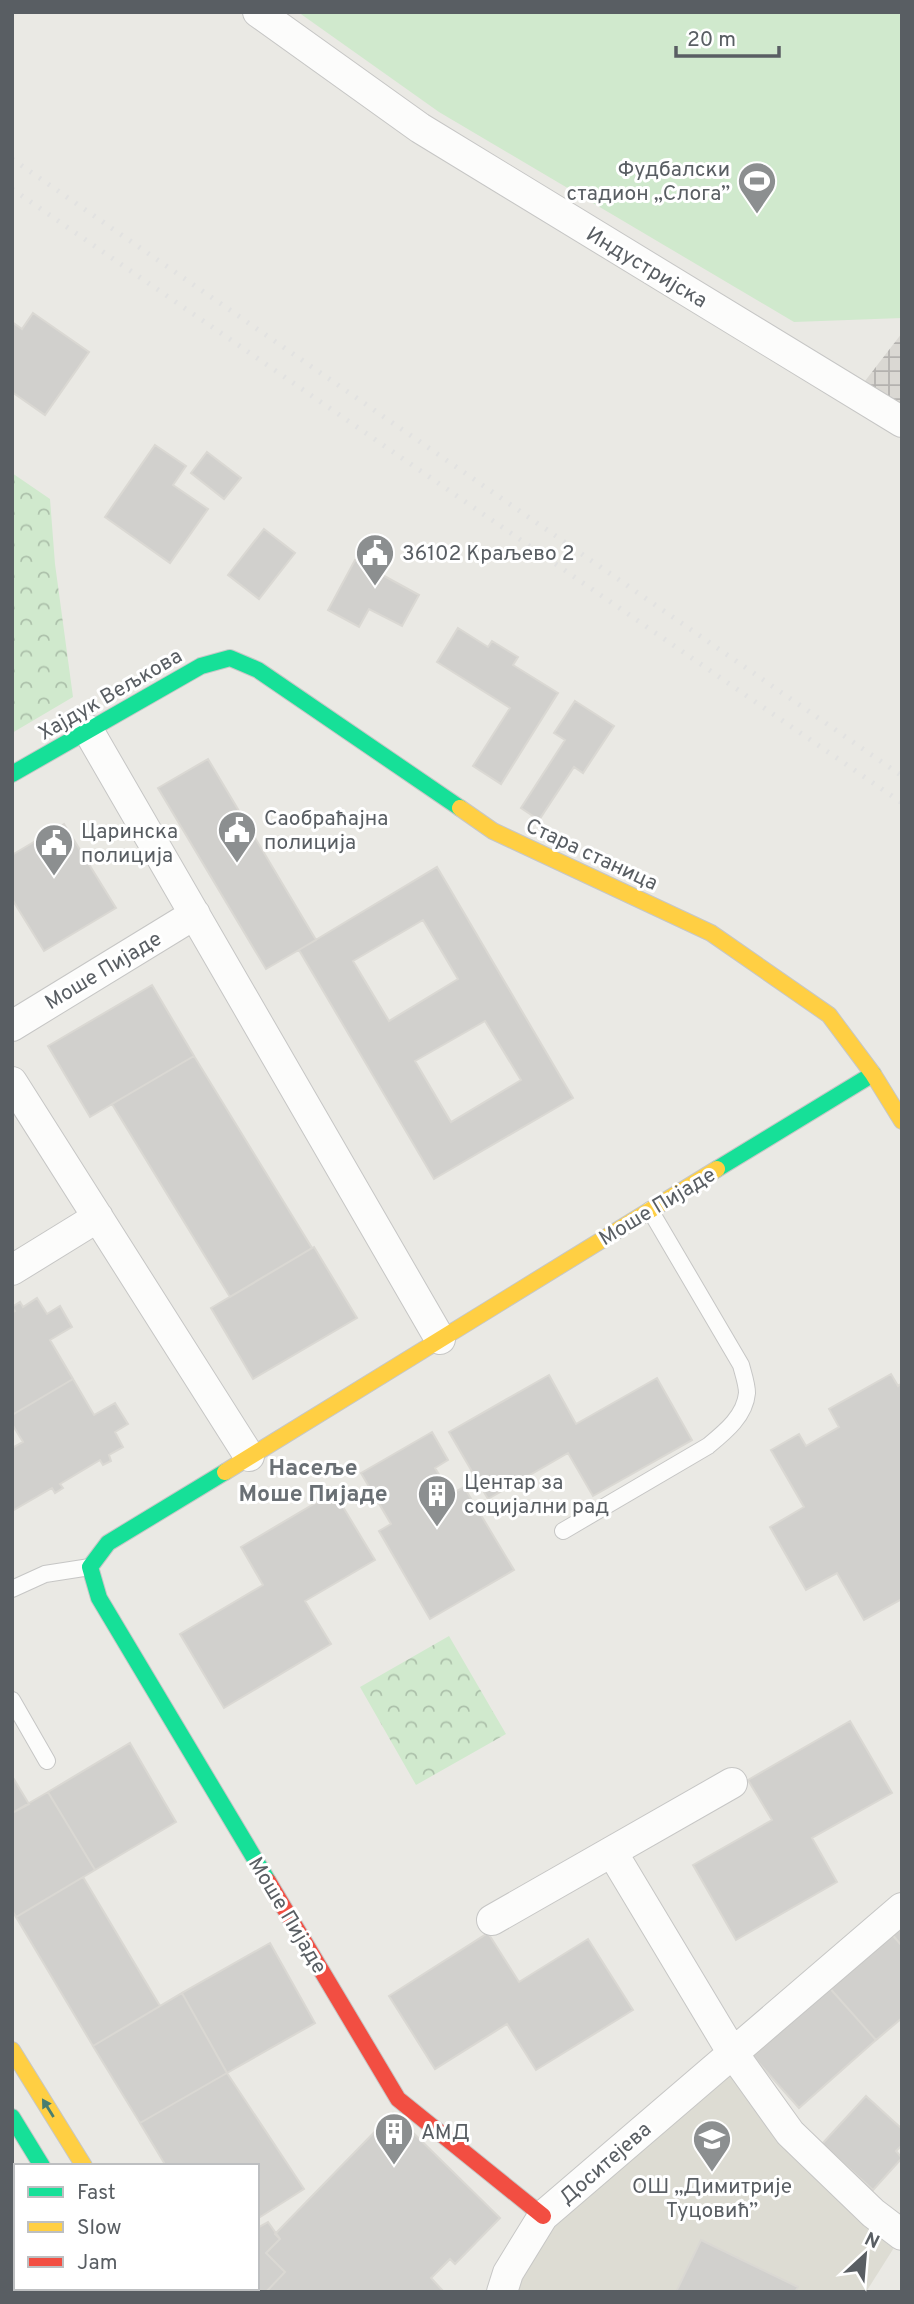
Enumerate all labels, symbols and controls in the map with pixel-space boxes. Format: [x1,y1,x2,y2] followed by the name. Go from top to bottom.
[676,14,779,58] scale bar
[687,27,736,54] text: 20 m
[566,157,730,208] place label: Фудбалски стадион „Слога”
[736,160,778,215] sports icon: Фудбалски стадион „Слога”
[581,222,712,315] street label: Индустријска
[354,532,396,587] public building icon: 36102 Краљево 2
[402,541,575,568] place label: 36102 Краљево 2
[34,643,188,747] street label: Хајдук Вељкова
[264,806,388,857] place label: Саобраћајна полиција
[216,809,258,864] public building icon: Саобраћајна полиција
[521,813,662,898] street label: Стара станица
[81,819,178,870] place label: Царинска полиција
[33,822,75,877] public building icon: Царинска полиција
[40,926,167,1017] street label: Моше Пијаде
[594,1162,721,1253] street label: Моше Пијаде
[238,1455,388,1510] district label: Насеље Моше Пијаде
[464,1470,609,1521] place label: Центар за социјални рад
[416,1473,458,1528] building icon: Центар за социјални рад
[241,1852,332,1979] street label: Моше Пијаде
[42,2098,54,2117] one-way arrow
[373,2111,415,2166] building icon: АМД
[554,2117,658,2212] street label: Доситејева
[691,2118,733,2173] school or university icon: ОШ „Димитрије Туцовић”
[421,2120,470,2147] place label: АМД
[14,2164,259,2290] legend
[632,2174,792,2225] place label: ОШ „Димитрије Туцовић”
[77,2180,116,2207] text: Fast
[77,2215,122,2242] text: Slow
[830,2220,900,2290] north arrow
[860,2228,883,2255] text: N
[77,2250,118,2277] text: Jam

